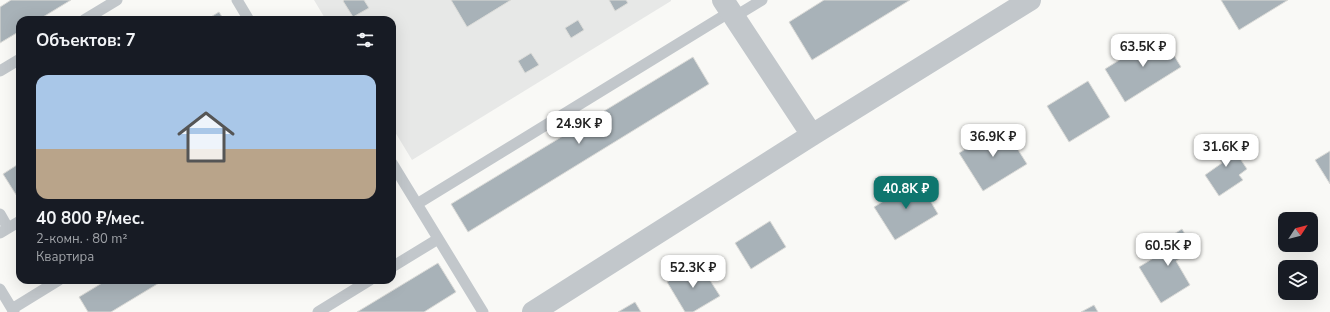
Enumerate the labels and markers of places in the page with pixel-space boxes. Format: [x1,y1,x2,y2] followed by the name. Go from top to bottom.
[1106,34,1180,68] pin: 63.5K ₽
[542,111,616,145] pin: 24.9K ₽
[956,124,1030,158] pin: 36.9K ₽
[1189,134,1263,168] pin: 31.6K ₽
[869,176,943,210] pin: 40.8K ₽
[1131,233,1205,267] pin: 60.5K ₽
[656,255,730,289] pin: 52.3K ₽

